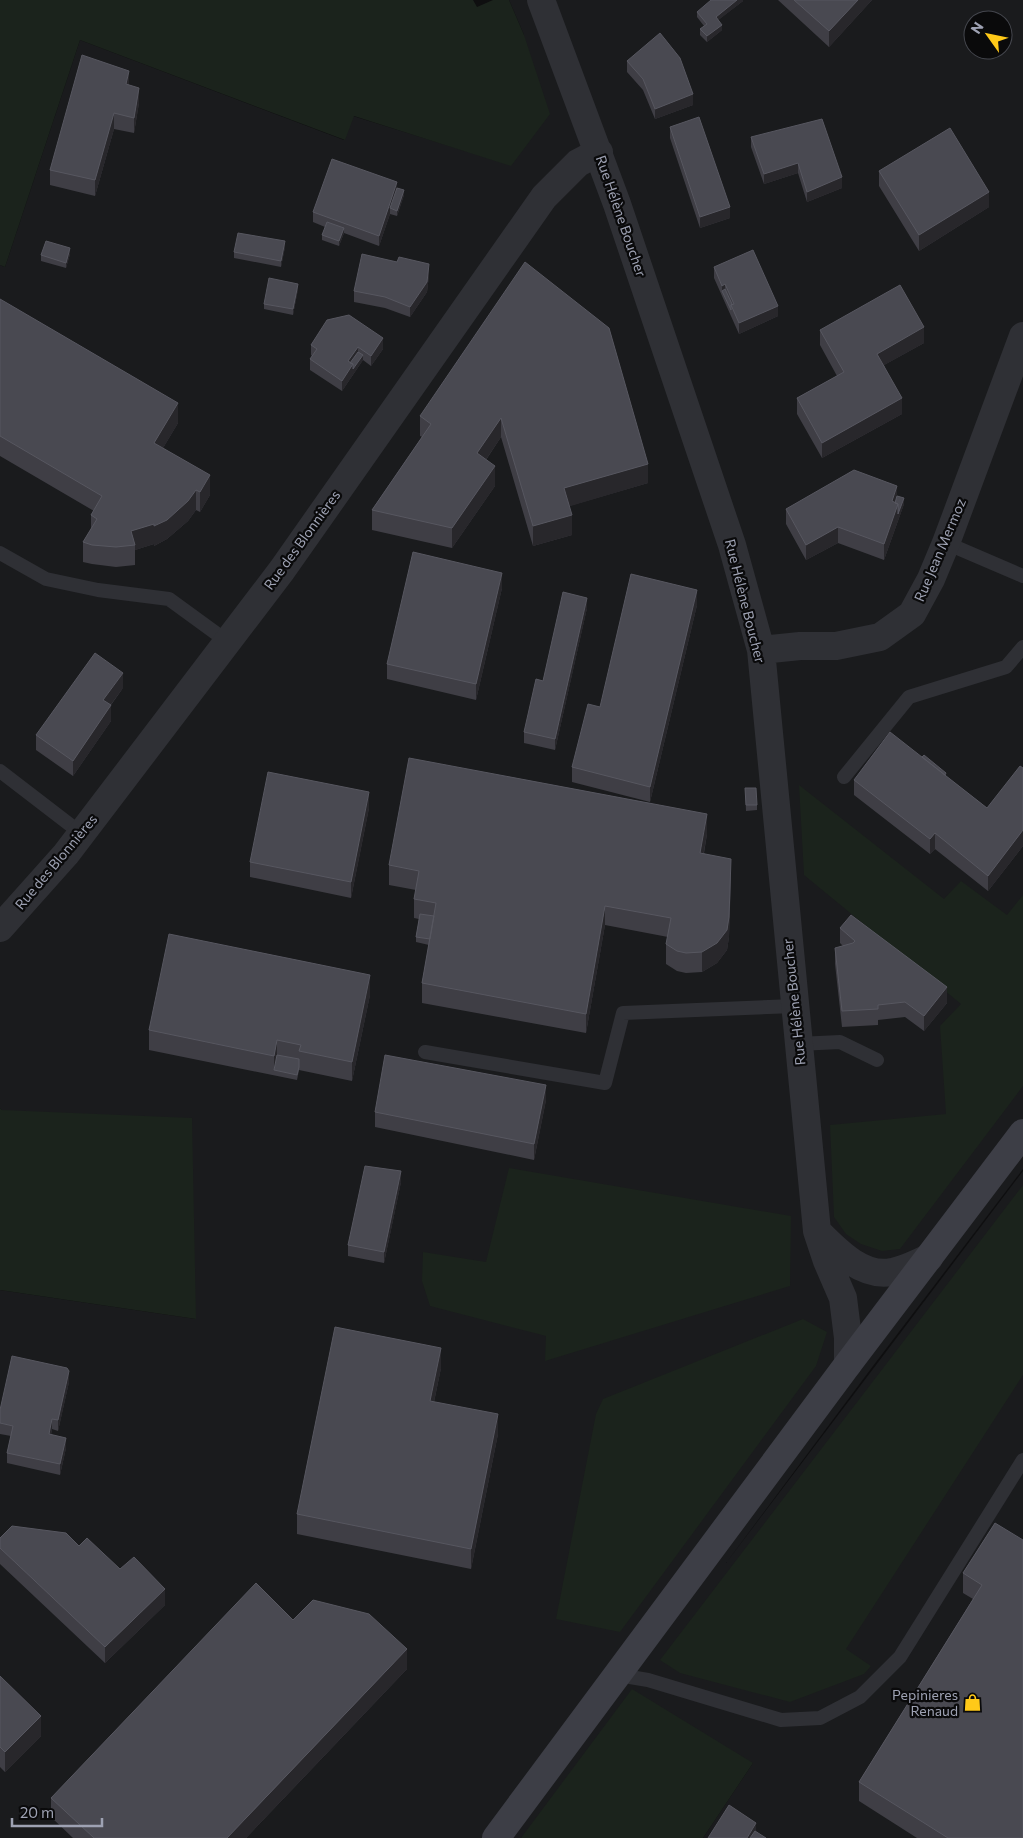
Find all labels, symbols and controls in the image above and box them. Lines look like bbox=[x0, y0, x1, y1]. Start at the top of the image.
north arrow bbox=[963, 10, 1013, 60]
text: N bbox=[967, 19, 987, 37]
street label: Rue Hélène Boucher bbox=[593, 153, 650, 279]
street label: Rue des Blonnières bbox=[260, 487, 343, 593]
street label: Rue Jean Mermoz bbox=[910, 496, 969, 604]
street label: Rue Hélène Boucher bbox=[722, 537, 769, 665]
street label: Rue des Blonnières bbox=[11, 811, 100, 913]
street label: Rue Hélène Boucher bbox=[778, 937, 809, 1066]
place label: Pepinieres Renaud bbox=[892, 1686, 958, 1719]
shop icon: Pepinieres Renaud bbox=[962, 1693, 982, 1713]
scale bar bbox=[12, 1796, 102, 1828]
text: 20 m bbox=[20, 1803, 54, 1821]

